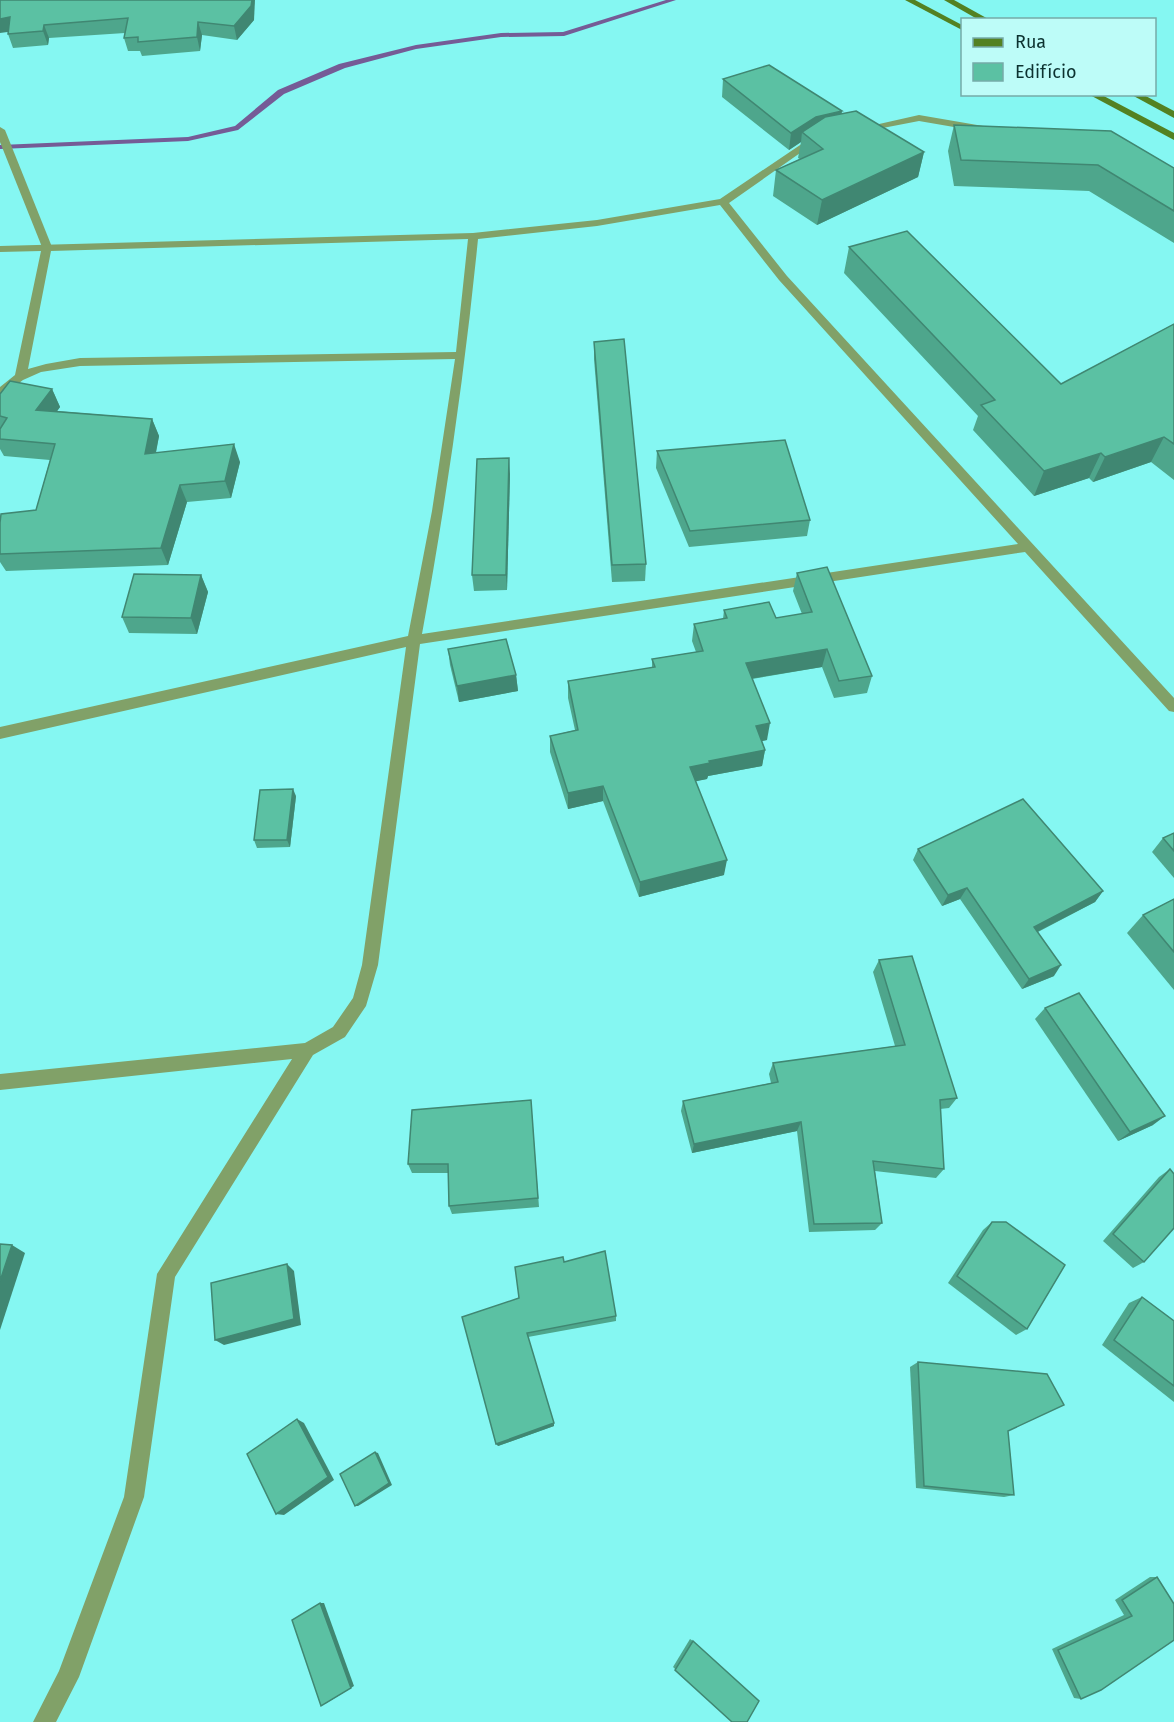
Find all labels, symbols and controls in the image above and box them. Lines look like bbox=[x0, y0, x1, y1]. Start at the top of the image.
legend bbox=[961, 18, 1156, 96]
text: Rua bbox=[1015, 31, 1046, 53]
text: Edifício bbox=[1015, 61, 1077, 83]

